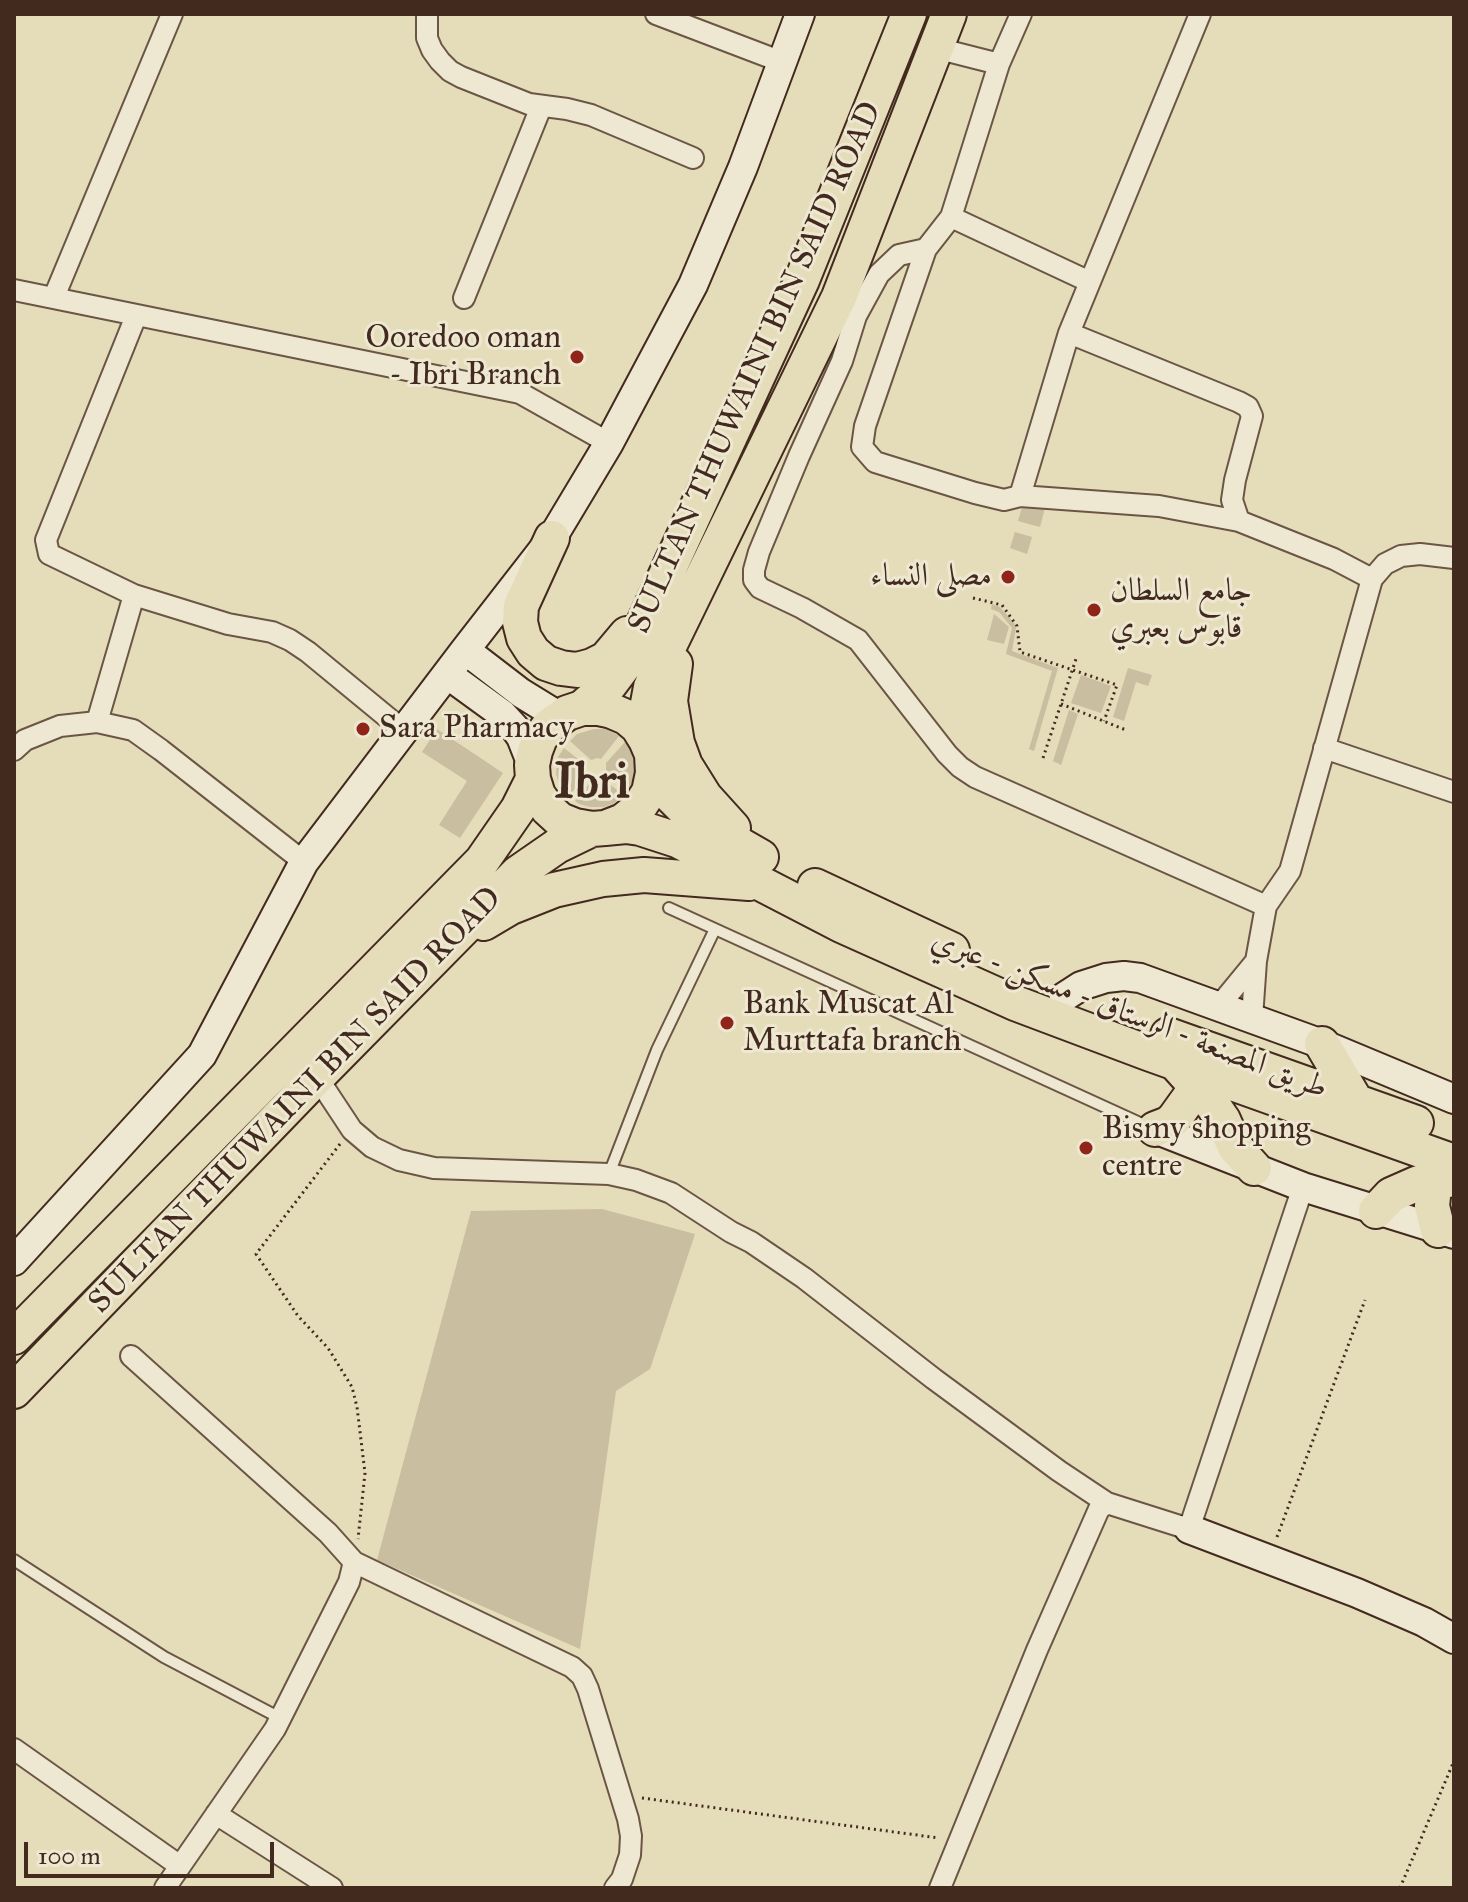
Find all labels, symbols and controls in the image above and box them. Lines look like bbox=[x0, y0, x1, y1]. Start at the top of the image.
street label: SULTAN THUWAINI BIN SAID ROAD bbox=[621, 96, 891, 640]
place label: Ooredoo oman - Ibri Branch bbox=[366, 320, 561, 395]
marker: Ooredoo oman - Ibri Branch bbox=[568, 348, 586, 366]
place label: مصلى النساء bbox=[870, 558, 992, 596]
marker: مصلى النساء bbox=[999, 568, 1017, 586]
place label: جامع السلطان قابوس بعبري bbox=[1110, 573, 1252, 648]
marker: جامع السلطان قابوس بعبري bbox=[1085, 601, 1103, 619]
place label: Sara Pharmacy bbox=[379, 710, 574, 748]
marker: Sara Pharmacy bbox=[354, 720, 372, 738]
district label: Ibri bbox=[555, 756, 629, 814]
street label: SULTAN THUWAINI BIN SAID ROAD bbox=[82, 880, 510, 1322]
street label: طريق المصنعة - الرستاق - مسكن - عبري bbox=[925, 922, 1333, 1108]
place label: Bank Muscat Al Murttafa branch bbox=[743, 986, 962, 1061]
marker: Bank Muscat Al Murttafa branch bbox=[718, 1014, 736, 1032]
place label: Bismy shopping centre bbox=[1102, 1111, 1310, 1186]
marker: Bismy shopping centre bbox=[1077, 1139, 1095, 1157]
scale bar bbox=[28, 1826, 278, 1876]
text: 100 m bbox=[38, 1841, 101, 1871]

